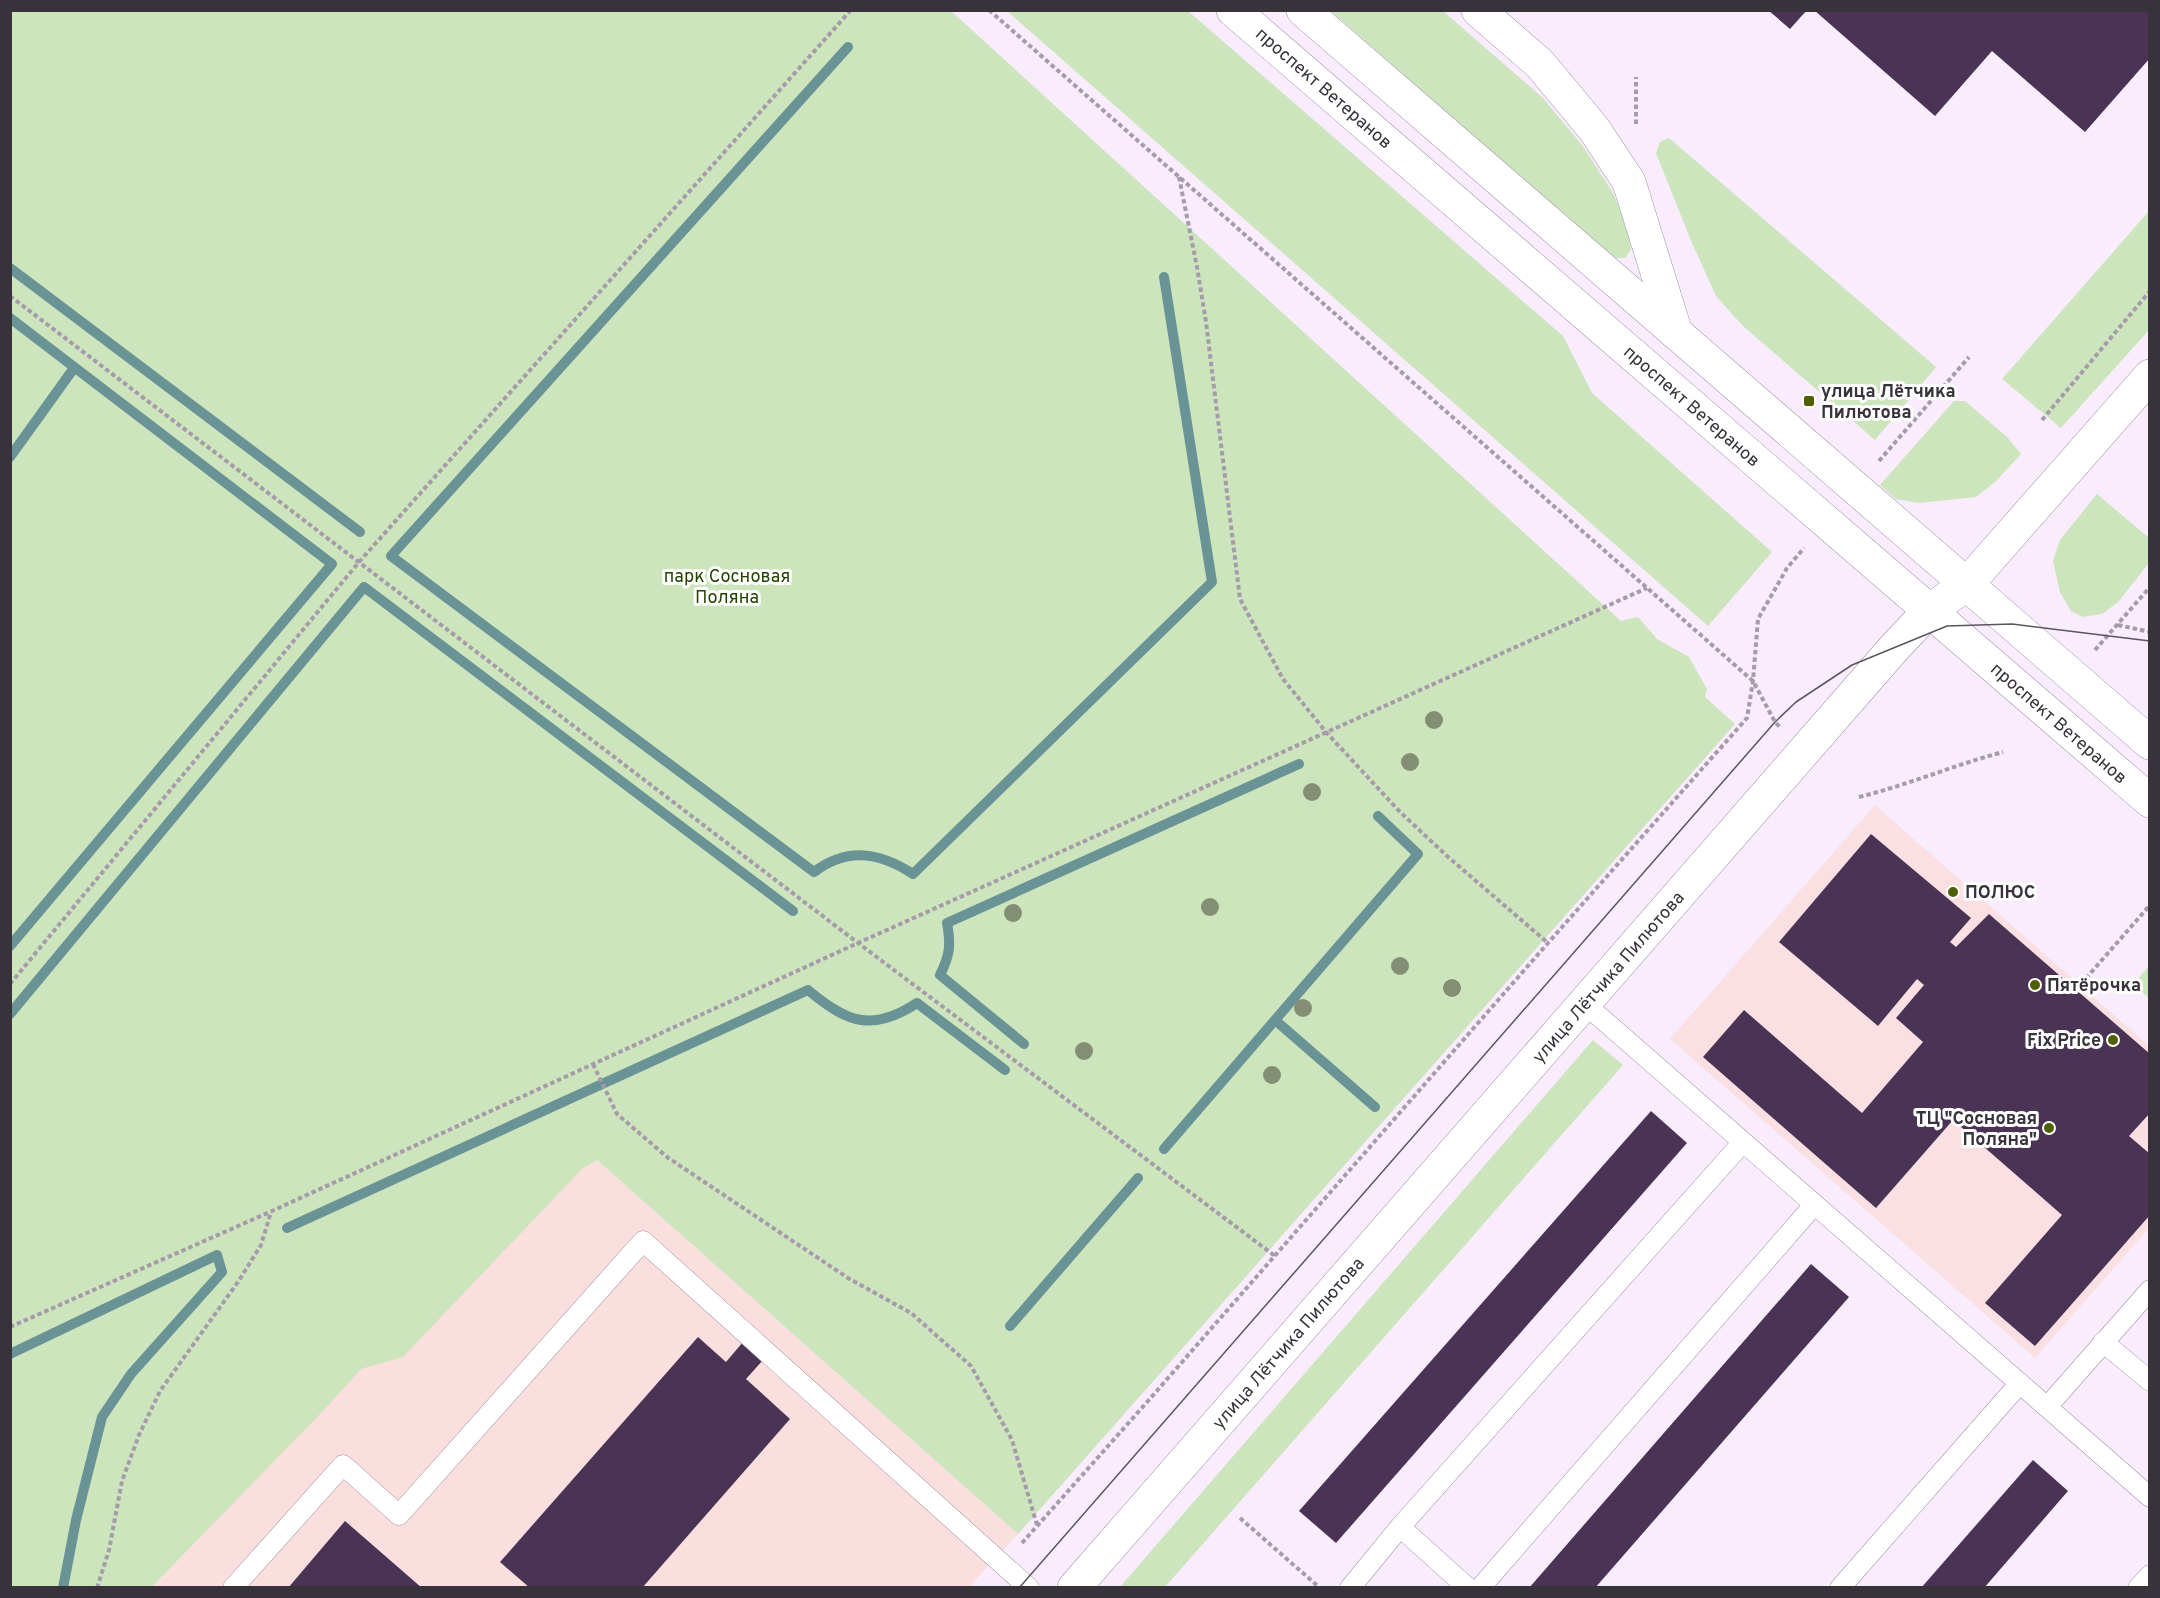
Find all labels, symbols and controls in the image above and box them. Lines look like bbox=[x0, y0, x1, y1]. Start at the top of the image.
street label: проспект Ветеранов bbox=[1250, 23, 1396, 155]
street label: проспект Ветеранов bbox=[1618, 341, 1764, 473]
place label: улица Лётчика Пилютова bbox=[1821, 381, 1956, 425]
marker: улица Лётчика Пилютова bbox=[1802, 394, 1816, 408]
park label: парк Сосновая Поляна bbox=[664, 566, 790, 610]
street label: проспект Ветеранов bbox=[1985, 658, 2131, 790]
place label: ПОЛЮС bbox=[1965, 882, 2035, 905]
marker: ПОЛЮС bbox=[1946, 885, 1960, 899]
street label: улица Лётчика Пилютова bbox=[1528, 887, 1690, 1069]
place label: Пятёрочка bbox=[2047, 975, 2141, 998]
marker: Пятёрочка bbox=[2028, 978, 2042, 992]
place label: Fix Price bbox=[2027, 1030, 2101, 1053]
marker: Fix Price bbox=[2106, 1033, 2120, 1047]
place label: ТЦ "Сосновая Поляна" bbox=[1916, 1108, 2037, 1152]
marker: ТЦ "Сосновая Поляна" bbox=[2042, 1121, 2056, 1135]
street label: улица Лётчика Пилютова bbox=[1208, 1253, 1370, 1435]

